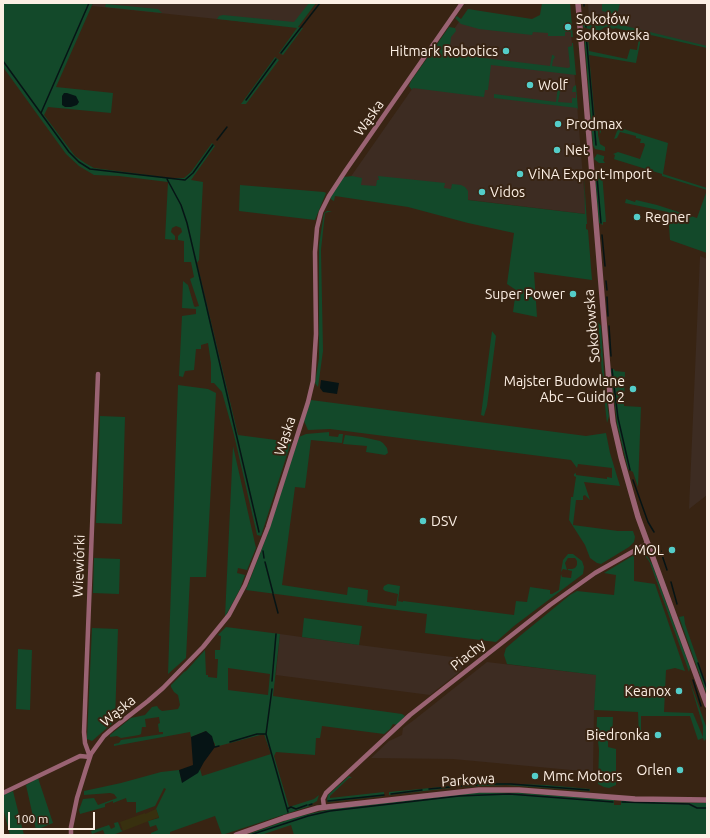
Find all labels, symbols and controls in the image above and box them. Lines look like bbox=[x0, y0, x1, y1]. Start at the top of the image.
place label: Sokołów Sokołowska bbox=[576, 11, 650, 44]
marker: Sokołów Sokołowska bbox=[563, 22, 573, 32]
place label: Hitmark Robotics bbox=[390, 43, 498, 59]
marker: Hitmark Robotics bbox=[501, 46, 511, 56]
place label: Wolf bbox=[538, 77, 568, 93]
marker: Wolf bbox=[525, 80, 535, 90]
street label: Wąska bbox=[351, 97, 387, 139]
place label: Prodmax bbox=[566, 116, 622, 132]
marker: Prodmax bbox=[553, 119, 563, 129]
place label: Net bbox=[565, 142, 588, 158]
marker: Net bbox=[552, 145, 562, 155]
place label: ViNA Export-Import bbox=[528, 166, 652, 182]
marker: ViNA Export-Import bbox=[515, 169, 525, 179]
place label: Vidos bbox=[490, 184, 525, 200]
marker: Vidos bbox=[477, 187, 487, 197]
place label: Regner bbox=[645, 209, 690, 225]
marker: Regner bbox=[632, 212, 642, 222]
place label: Super Power bbox=[485, 286, 565, 302]
marker: Super Power bbox=[568, 289, 578, 299]
street label: Sokołowska bbox=[580, 289, 604, 363]
place label: Majster Budowlane Abc – Guido 2 bbox=[504, 373, 625, 406]
marker: Majster Budowlane Abc – Guido 2 bbox=[628, 384, 638, 394]
street label: Wąska bbox=[271, 414, 299, 458]
place label: DSV bbox=[431, 513, 457, 529]
marker: DSV bbox=[418, 516, 428, 526]
street label: Wiewiórki bbox=[70, 534, 88, 598]
place label: MOL bbox=[634, 542, 664, 558]
marker: MOL bbox=[667, 545, 677, 555]
street label: Piachy bbox=[447, 636, 489, 674]
place label: Keanox bbox=[625, 683, 671, 699]
marker: Keanox bbox=[674, 686, 684, 696]
street label: Wąska bbox=[97, 692, 139, 730]
place label: Biedronka bbox=[586, 727, 650, 743]
marker: Biedronka bbox=[653, 730, 663, 740]
place label: Orlen bbox=[636, 762, 672, 778]
marker: Orlen bbox=[675, 765, 685, 775]
place label: Mmc Motors bbox=[543, 768, 622, 784]
street label: Parkowa bbox=[441, 770, 495, 790]
marker: Mmc Motors bbox=[530, 771, 540, 781]
scale bar bbox=[10, 804, 97, 830]
text: 100 m bbox=[15, 812, 48, 825]

